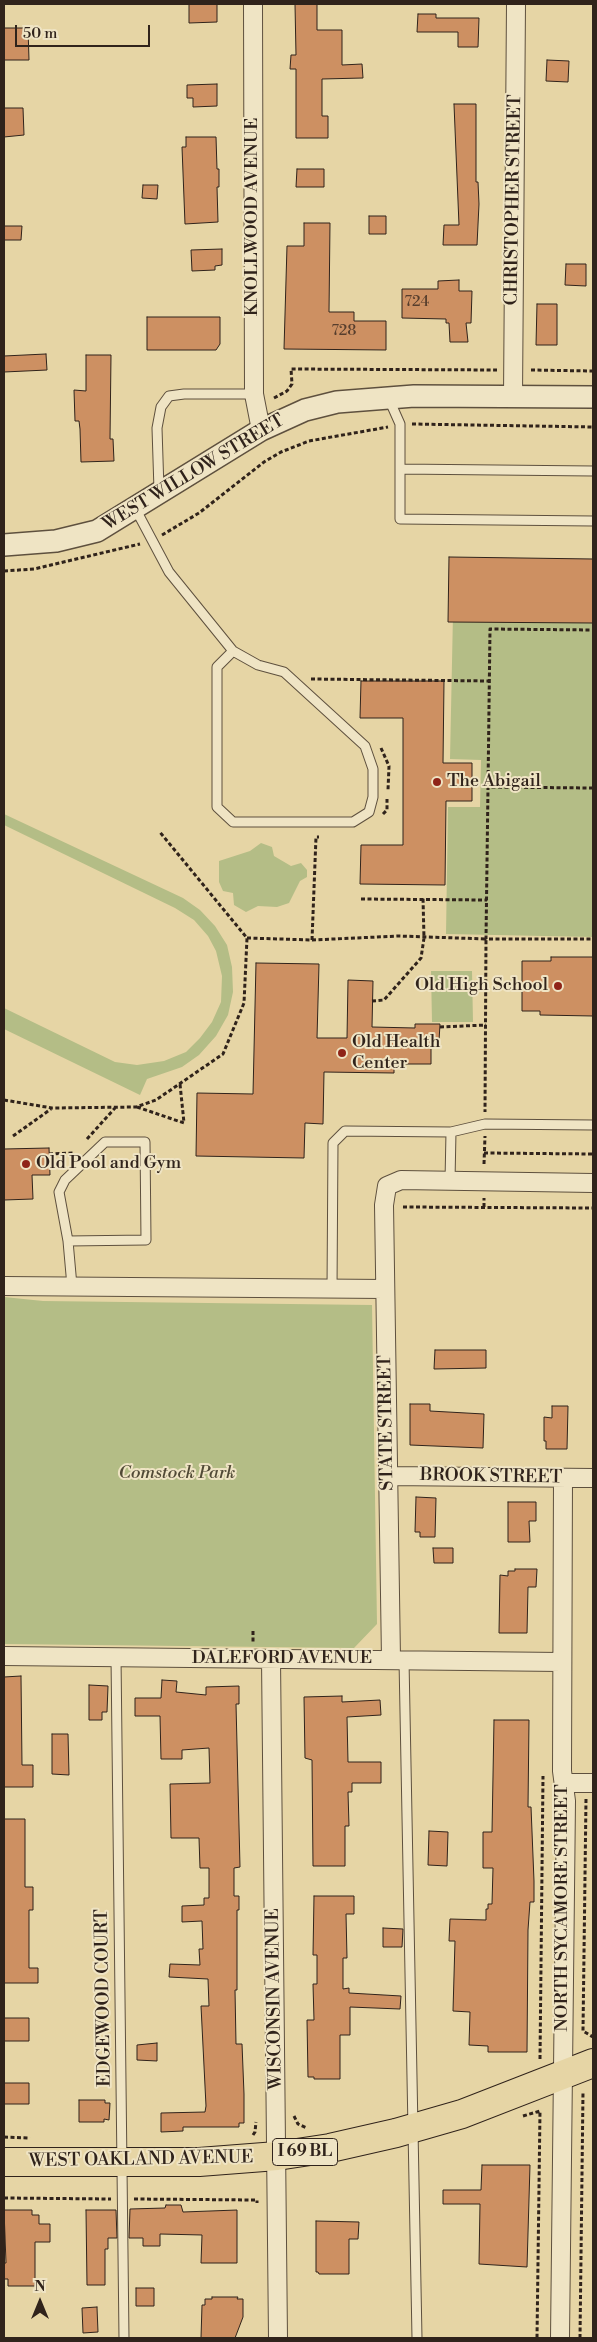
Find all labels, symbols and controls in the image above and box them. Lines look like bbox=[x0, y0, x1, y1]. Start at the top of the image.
scale bar bbox=[18, 15, 152, 47]
text: 50 m bbox=[23, 24, 57, 43]
street label: CHRISTOPHER STREET bbox=[501, 94, 527, 306]
street label: KNOLLWOOD AVENUE bbox=[242, 118, 264, 316]
house number: 724 bbox=[405, 293, 429, 311]
house number: 728 bbox=[331, 322, 357, 340]
street label: WEST WILLOW STREET bbox=[99, 410, 289, 536]
place label: The Abigail bbox=[447, 771, 541, 793]
marker: The Abigail bbox=[431, 776, 443, 788]
place label: Old High School bbox=[415, 975, 548, 997]
marker: Old High School bbox=[552, 980, 564, 992]
place label: Old Health Center bbox=[352, 1032, 441, 1074]
marker: Old Health Center bbox=[336, 1047, 348, 1059]
place label: Old Pool and Gym bbox=[36, 1153, 181, 1175]
marker: Old Pool and Gym bbox=[20, 1158, 32, 1170]
street label: STATE STREET bbox=[375, 1355, 399, 1491]
park label: Comstock Park bbox=[119, 1463, 235, 1485]
street label: BROOK STREET bbox=[420, 1465, 562, 1489]
street label: DALEFORD AVENUE bbox=[192, 1648, 372, 1670]
street label: NORTH SYCAMORE STREET bbox=[552, 1784, 574, 2032]
street label: WISCONSIN AVENUE bbox=[263, 1908, 287, 2090]
street label: EDGEWOOD COURT bbox=[92, 1909, 116, 2087]
road number: I 69 BL bbox=[272, 2138, 338, 2166]
street label: WEST OAKLAND AVENUE bbox=[28, 2147, 254, 2173]
north arrow bbox=[15, 2277, 65, 2327]
text: N bbox=[34, 2278, 46, 2296]

